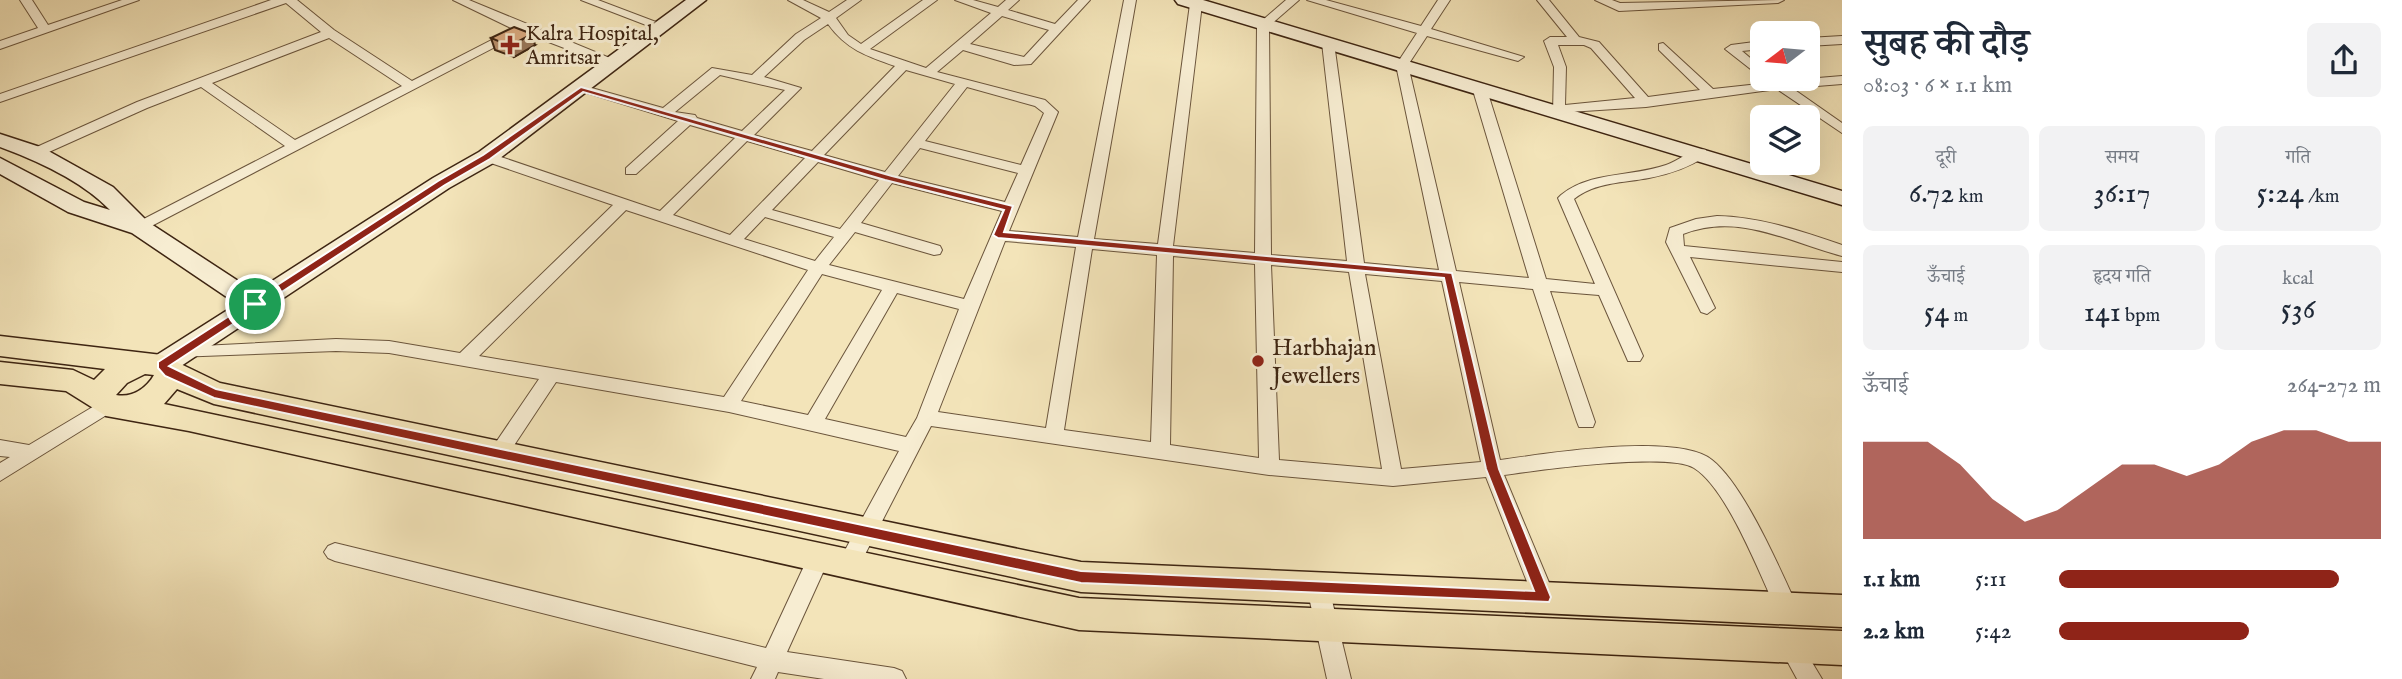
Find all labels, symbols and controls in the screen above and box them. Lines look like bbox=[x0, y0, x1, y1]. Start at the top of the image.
place label: Kalra Hospital, Amritsar bbox=[525, 21, 659, 72]
north arrow bbox=[1750, 21, 1820, 91]
map controls bbox=[1750, 21, 1820, 175]
text: सुबह की दौड़ bbox=[1863, 21, 2029, 69]
button: share bbox=[2307, 23, 2381, 97]
marker: Kalra Hospital, Amritsar bbox=[500, 35, 520, 55]
text: 08:03 · 6 × 1.1 km bbox=[1863, 71, 2012, 100]
button: layers bbox=[1750, 105, 1820, 175]
text: दूरी bbox=[1936, 146, 1956, 170]
text: समय bbox=[2105, 146, 2139, 170]
text: गति bbox=[2286, 146, 2310, 170]
text: 6.72 bbox=[1909, 175, 1954, 213]
text: 36:17 bbox=[2094, 175, 2150, 213]
text: 5:24 bbox=[2256, 175, 2304, 213]
text: km bbox=[1954, 185, 1983, 209]
text: /km bbox=[2304, 185, 2340, 209]
text: ऊँचाई bbox=[1927, 265, 1965, 289]
text: हृदय गति bbox=[2093, 265, 2151, 289]
text: kcal bbox=[2282, 267, 2314, 291]
pin bbox=[225, 274, 285, 334]
icon: arrive bbox=[236, 285, 274, 323]
text: 536 bbox=[2281, 291, 2315, 329]
text: 54 bbox=[1924, 294, 1949, 332]
text: 141 bbox=[2084, 294, 2121, 332]
text: m bbox=[1949, 304, 1968, 328]
text: bpm bbox=[2121, 304, 2160, 328]
place label: Harbhajan Jewellers bbox=[1269, 333, 1377, 392]
marker: Harbhajan Jewellers bbox=[1250, 353, 1266, 369]
text: ऊँचाई bbox=[1863, 371, 1908, 400]
text: 264–272 m bbox=[2287, 371, 2381, 400]
text: 1.1 km bbox=[1863, 565, 1920, 594]
text: 5:11 bbox=[1975, 565, 2007, 594]
text: 2.2 km bbox=[1863, 617, 1925, 646]
text: 5:42 bbox=[1975, 617, 2011, 646]

